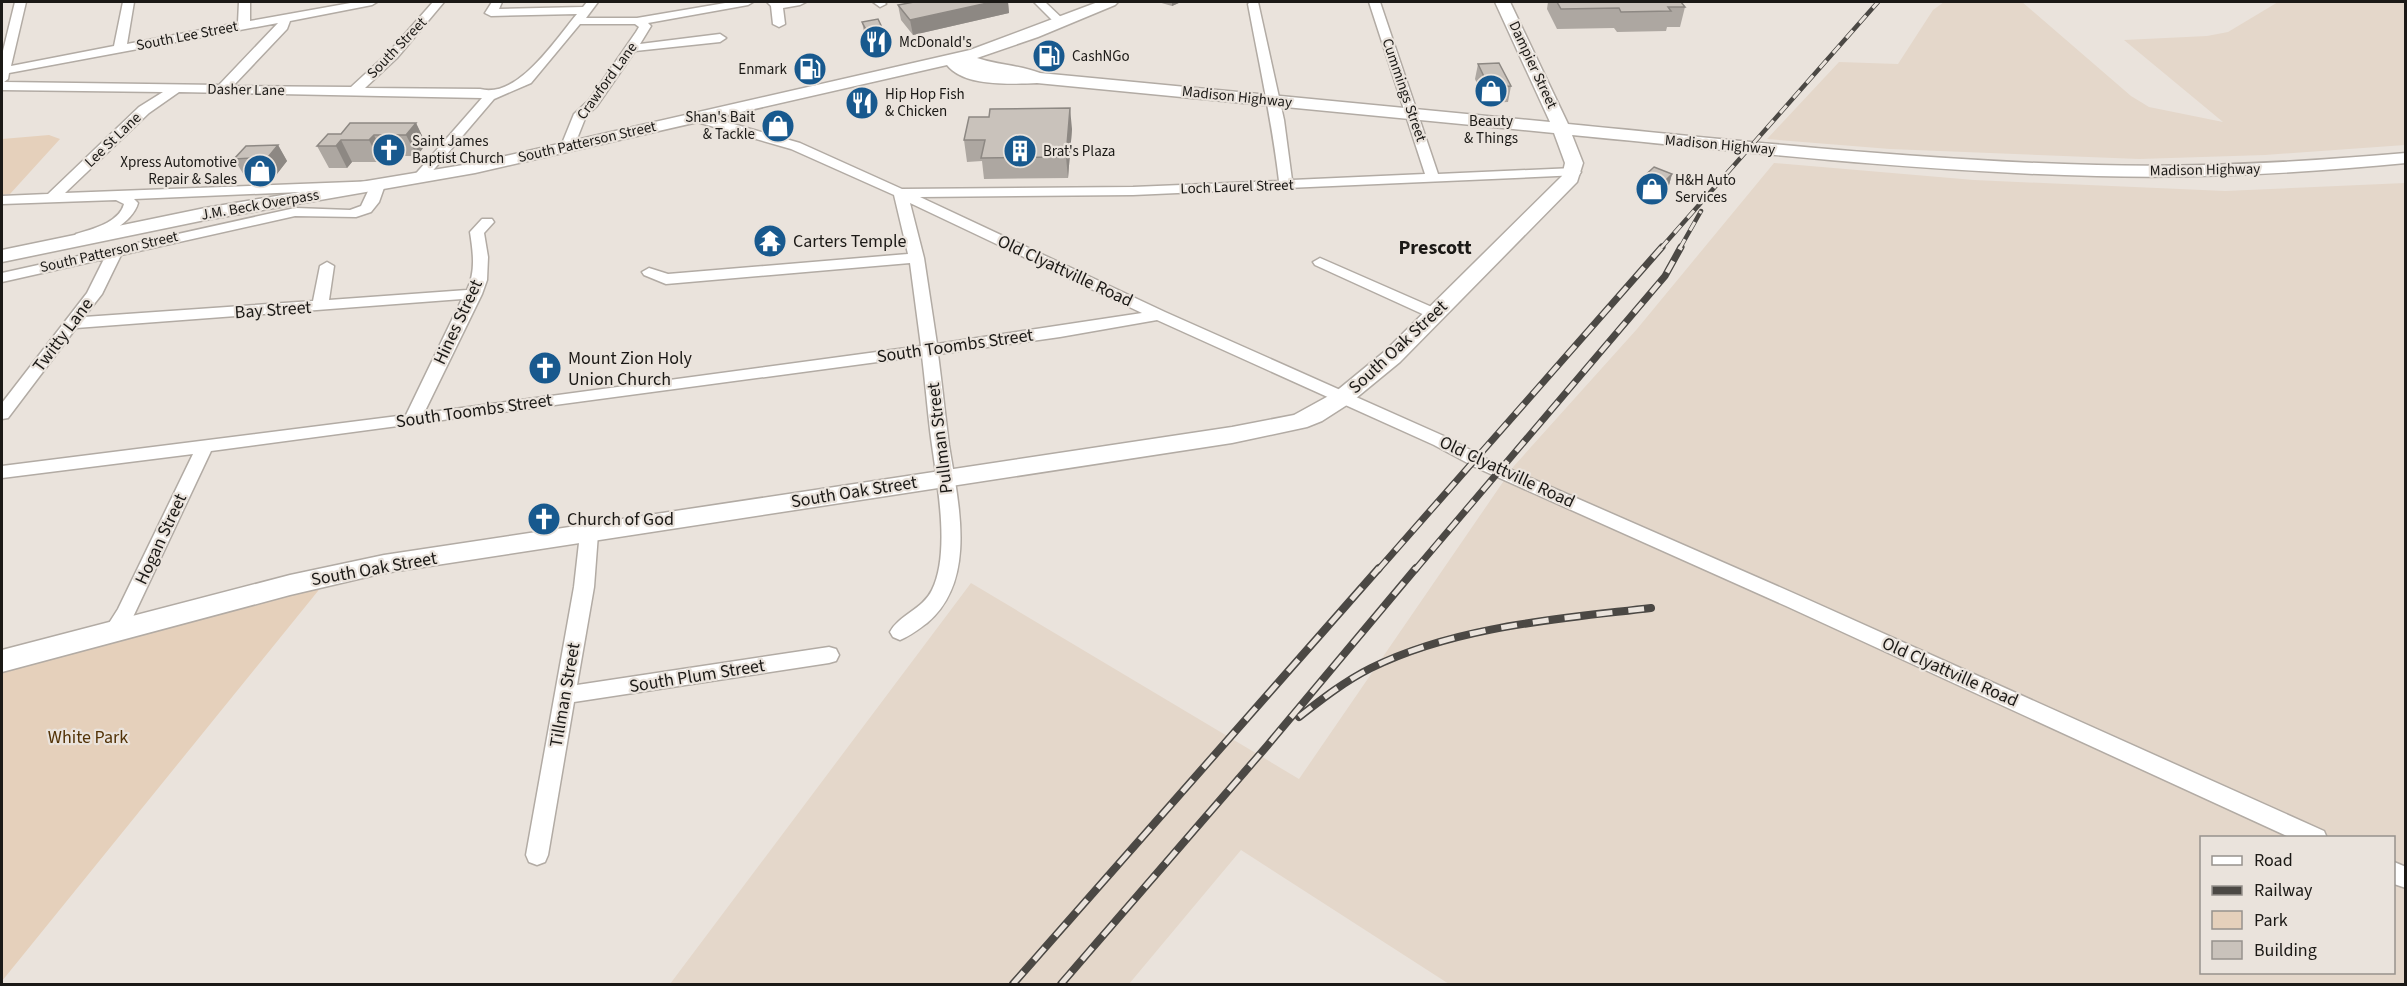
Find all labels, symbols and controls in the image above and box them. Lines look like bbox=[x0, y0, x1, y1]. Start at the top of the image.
street label: South Street bbox=[362, 13, 432, 83]
street label: South Lee Street bbox=[134, 16, 240, 56]
street label: Dampier Street bbox=[1504, 18, 1562, 112]
restaurant icon: McDonald's bbox=[858, 24, 894, 60]
place label: McDonald's bbox=[899, 32, 972, 53]
street label: Cummings Street bbox=[1377, 36, 1431, 144]
street label: Crawford Lane bbox=[572, 38, 642, 124]
fuel station icon: CashNGo bbox=[1031, 38, 1067, 74]
place label: CashNGo bbox=[1072, 46, 1130, 67]
fuel station icon: Enmark bbox=[792, 51, 828, 87]
place label: Enmark bbox=[738, 59, 788, 80]
shop icon: Beauty & Things bbox=[1473, 73, 1509, 109]
street label: Dasher Lane bbox=[207, 79, 285, 101]
street label: Madison Highway bbox=[1181, 81, 1293, 113]
place label: Hip Hop Fish & Chicken bbox=[885, 84, 965, 122]
restaurant icon: Hip Hop Fish & Chicken bbox=[844, 85, 880, 121]
place label: Shan's Bait & Tackle bbox=[685, 107, 755, 145]
street label: Lee St Lane bbox=[80, 108, 146, 172]
shop icon: Shan's Bait & Tackle bbox=[760, 108, 796, 144]
place label: Beauty & Things bbox=[1464, 111, 1518, 149]
street label: South Patterson Street bbox=[516, 116, 658, 168]
street label: Madison Highway bbox=[1664, 130, 1776, 160]
place label: Saint James Baptist Church bbox=[412, 131, 504, 169]
church icon: Saint James Baptist Church bbox=[371, 132, 407, 168]
building icon: Brat's Plaza bbox=[1002, 133, 1038, 169]
place label: Brat's Plaza bbox=[1043, 141, 1115, 162]
place label: Xpress Automotive Repair & Sales bbox=[120, 152, 237, 190]
shop icon: Xpress Automotive Repair & Sales bbox=[242, 153, 278, 189]
street label: Madison Highway bbox=[2150, 159, 2260, 181]
place label: H&H Auto Services bbox=[1675, 170, 1736, 208]
shop icon: H&H Auto Services bbox=[1634, 171, 1670, 207]
street label: Loch Laurel Street bbox=[1180, 175, 1294, 199]
street label: J.M. Beck Overpass bbox=[199, 184, 321, 226]
temple icon: Carters Temple bbox=[752, 223, 788, 259]
street label: South Patterson Street bbox=[38, 226, 180, 278]
place label: Carters Temple bbox=[793, 229, 907, 254]
street label: Old Clyattville Road bbox=[993, 229, 1137, 313]
district label: Prescott bbox=[1398, 234, 1472, 262]
street label: Hines Street bbox=[427, 275, 489, 369]
street label: Twitty Lane bbox=[27, 293, 99, 377]
street label: South Oak Street bbox=[1343, 294, 1453, 400]
street label: Bay Street bbox=[234, 295, 312, 325]
street label: South Toombs Street bbox=[875, 323, 1035, 369]
place label: Mount Zion Holy Union Church bbox=[568, 346, 693, 392]
church icon: Mount Zion Holy Union Church bbox=[527, 350, 563, 386]
street label: Pullman Street bbox=[921, 381, 959, 495]
street label: South Toombs Street bbox=[394, 388, 554, 434]
street label: Old Clyattville Road bbox=[1435, 430, 1579, 514]
street label: South Oak Street bbox=[789, 470, 919, 514]
street label: Hogan Street bbox=[129, 489, 193, 589]
church icon: Church of God bbox=[526, 501, 562, 537]
place label: Church of God bbox=[567, 507, 674, 532]
street label: South Oak Street bbox=[309, 546, 439, 592]
street label: Old Clyattville Road bbox=[1878, 631, 2022, 713]
street label: Tillman Street bbox=[544, 641, 586, 749]
street label: South Plum Street bbox=[627, 653, 767, 699]
park label: White Park bbox=[48, 725, 128, 750]
legend bbox=[2200, 836, 2395, 974]
text: Road bbox=[2254, 848, 2293, 873]
text: Railway bbox=[2254, 878, 2313, 903]
text: Park bbox=[2254, 908, 2288, 933]
text: Building bbox=[2254, 938, 2317, 963]

